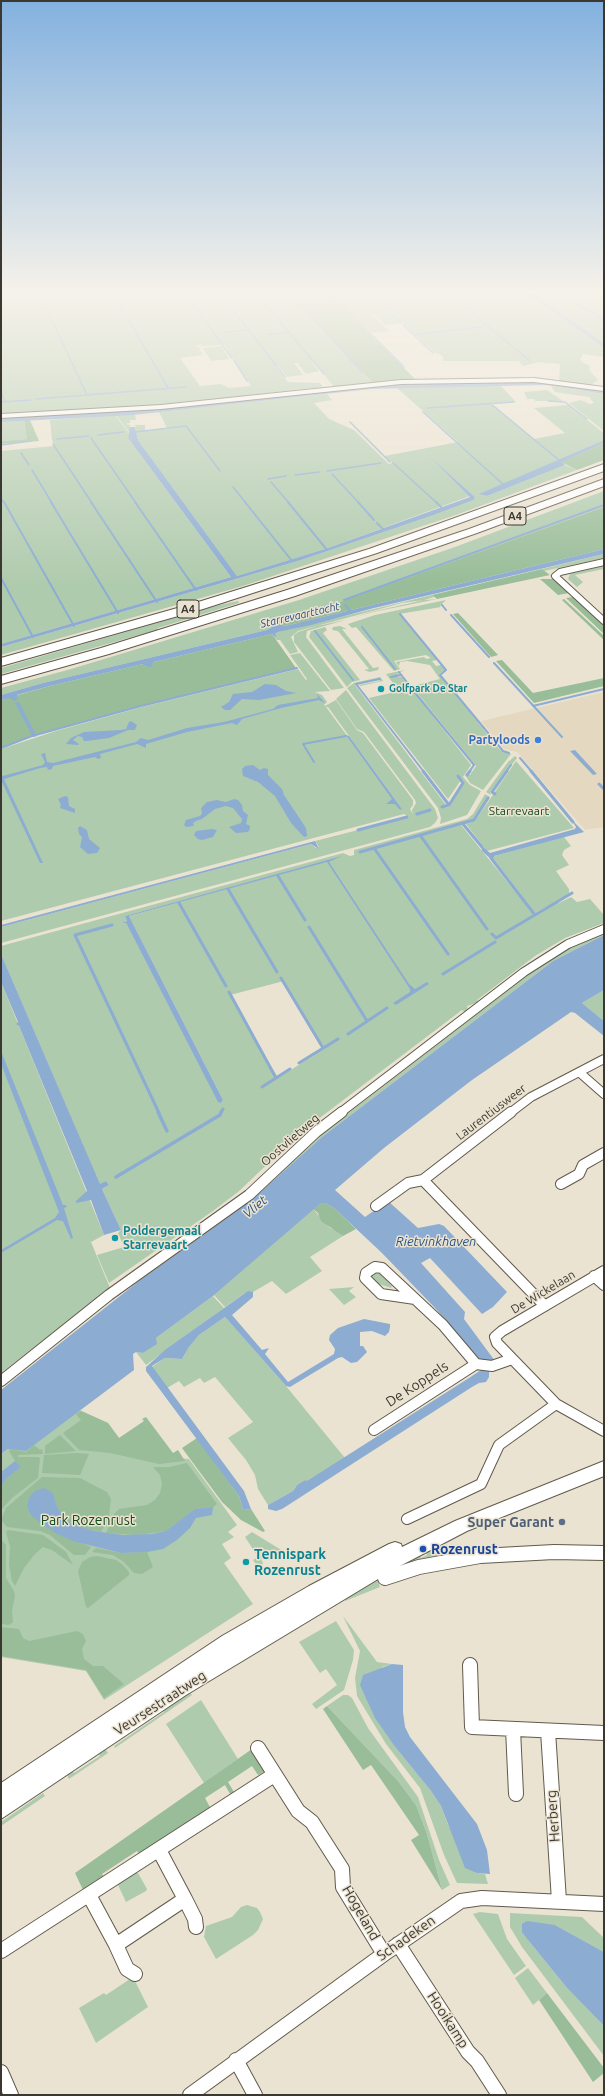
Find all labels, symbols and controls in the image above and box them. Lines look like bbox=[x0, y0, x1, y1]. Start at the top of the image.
road number: A4 bbox=[504, 507, 526, 525]
water label: Starrevaarttocht bbox=[259, 599, 341, 631]
road number: A4 bbox=[177, 600, 199, 618]
place label: Golfpark De Star bbox=[389, 683, 467, 695]
marker: Golfpark De Star bbox=[376, 684, 386, 694]
place label: Partyloods bbox=[469, 733, 530, 747]
marker: Partyloods bbox=[533, 735, 543, 745]
park label: Starrevaart bbox=[489, 804, 549, 818]
street label: Laurentiusweer bbox=[453, 1081, 529, 1143]
street label: Oostvlietweg bbox=[258, 1111, 322, 1169]
water label: Vliet bbox=[240, 1192, 270, 1222]
place label: Poldergemaal Starrevaart bbox=[123, 1224, 201, 1252]
marker: Poldergemaal Starrevaart bbox=[110, 1233, 120, 1243]
water label: Rietvinkhaven bbox=[396, 1234, 476, 1250]
street label: De Wickelaan bbox=[508, 1267, 578, 1317]
street label: De Koppels bbox=[383, 1358, 451, 1410]
park label: Park Rozenrust bbox=[41, 1512, 135, 1528]
place label: Super Garant bbox=[468, 1514, 554, 1530]
marker: Super Garant bbox=[557, 1517, 567, 1527]
place label: Rozenrust bbox=[431, 1541, 498, 1557]
marker: Rozenrust bbox=[418, 1544, 428, 1554]
place label: Tennispark Rozenrust bbox=[254, 1546, 326, 1578]
marker: Tennispark Rozenrust bbox=[241, 1557, 251, 1567]
street label: Veursestraatweg bbox=[111, 1667, 209, 1739]
street label: Herberg bbox=[543, 1789, 563, 1843]
street label: Hogeland bbox=[339, 1882, 383, 1944]
street label: Schadeken bbox=[374, 1912, 438, 1964]
street label: Hooikamp bbox=[424, 1989, 472, 2051]

